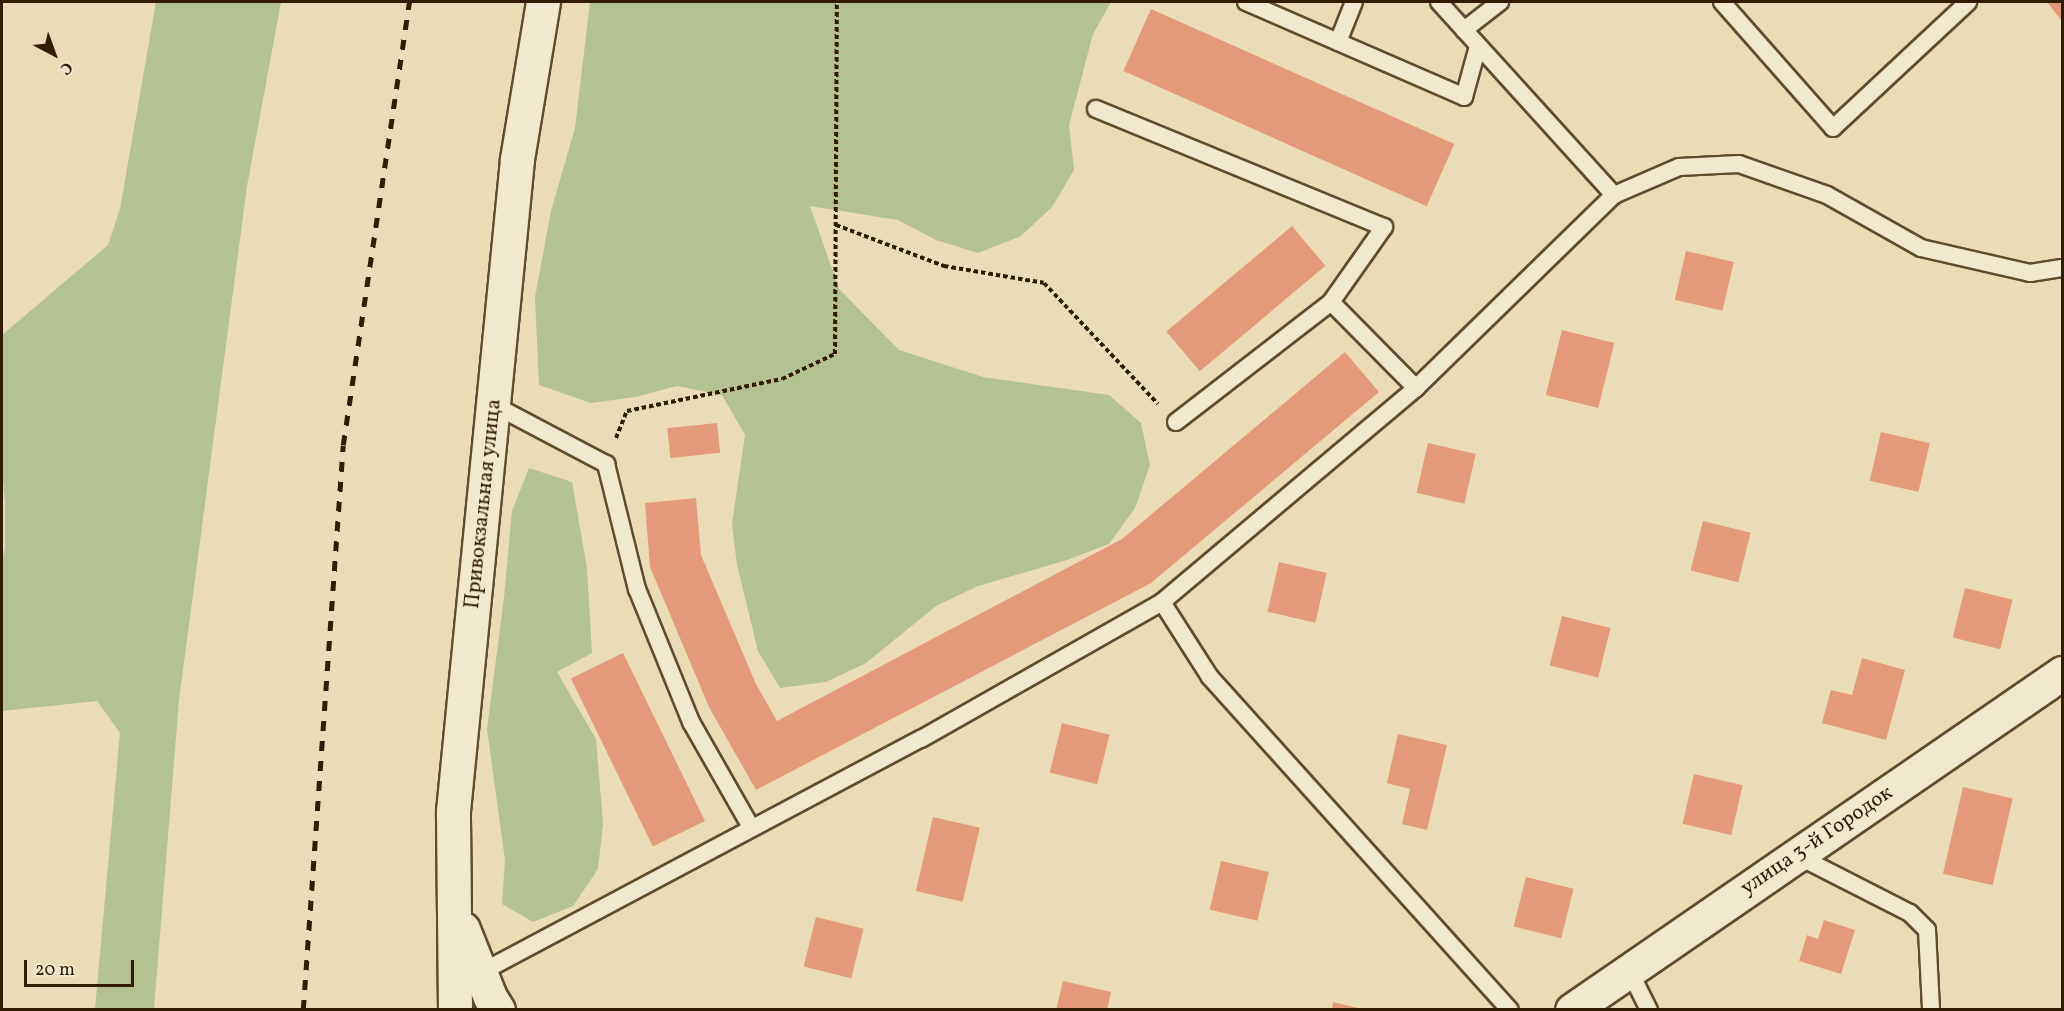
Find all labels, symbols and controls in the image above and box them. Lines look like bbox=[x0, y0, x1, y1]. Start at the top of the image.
north arrow bbox=[24, 24, 84, 84]
text: С bbox=[55, 56, 77, 79]
street label: Привокзальная улица bbox=[460, 398, 508, 610]
street label: улица 3-й Городок bbox=[1736, 781, 1898, 901]
scale bar bbox=[27, 948, 136, 986]
text: 20 m bbox=[35, 958, 75, 983]

